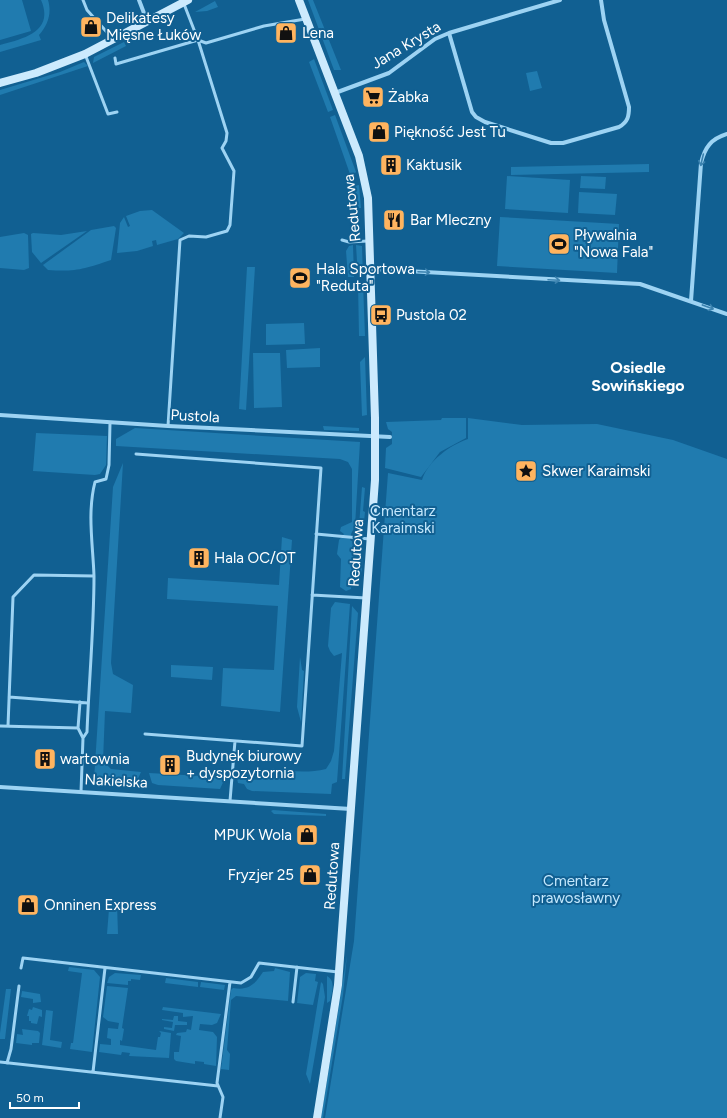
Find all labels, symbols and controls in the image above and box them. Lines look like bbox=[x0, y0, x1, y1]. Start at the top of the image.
place label: Delikatesy Mięsne Łuków bbox=[106, 9, 201, 44]
shop icon: Delikatesy Mięsne Łuków bbox=[78, 14, 104, 40]
street label: Jana Krysta bbox=[368, 17, 444, 73]
shop icon: Lena bbox=[273, 20, 299, 46]
place label: Lena bbox=[302, 24, 334, 42]
supermarket icon: Żabka bbox=[360, 84, 386, 110]
place label: Żabka bbox=[388, 88, 429, 106]
shop icon: Piękność Jest Tu bbox=[366, 119, 392, 145]
place label: Piękność Jest Tu bbox=[394, 123, 506, 141]
building icon: Kaktusik bbox=[378, 152, 404, 178]
one-way arrow bbox=[697, 153, 705, 166]
place label: Kaktusik bbox=[406, 156, 462, 174]
street label: Redutowa bbox=[339, 173, 365, 243]
restaurant icon: Bar Mleczny bbox=[381, 207, 407, 233]
place label: Bar Mleczny bbox=[410, 211, 492, 229]
place label: Pływalnia "Nowa Fala" bbox=[574, 226, 653, 261]
sports icon: Pływalnia "Nowa Fala" bbox=[546, 231, 572, 257]
place label: Hala Sportowa "Reduta" bbox=[316, 260, 415, 295]
sports icon: Hala Sportowa "Reduta" bbox=[287, 265, 313, 291]
one-way arrow bbox=[417, 269, 430, 276]
one-way arrow bbox=[547, 276, 560, 283]
bus stop icon: Pustola 02 bbox=[368, 302, 394, 328]
one-way arrow bbox=[701, 304, 713, 312]
place label: Pustola 02 bbox=[396, 306, 467, 324]
district label: Osiedle Sowińskiego bbox=[591, 358, 685, 395]
street label: Pustola bbox=[170, 406, 220, 426]
place icon: Skwer Karaimski bbox=[513, 458, 539, 484]
place label: Skwer Karaimski bbox=[542, 462, 650, 480]
park label: Cmentarz Karaimski bbox=[370, 502, 436, 537]
street label: Redutowa bbox=[345, 518, 367, 588]
building icon: Hala OC/OT bbox=[186, 545, 212, 571]
place label: Hala OC/OT bbox=[214, 549, 296, 567]
building icon: wartownia bbox=[32, 746, 58, 772]
place label: Budynek biurowy + dyspozytornia bbox=[186, 747, 302, 782]
place label: wartownia bbox=[60, 750, 130, 768]
building icon: Budynek biurowy + dyspozytornia bbox=[157, 752, 183, 778]
street label: Nakielska bbox=[84, 770, 148, 792]
shop icon: MPUK Wola bbox=[294, 822, 320, 848]
place label: MPUK Wola bbox=[214, 826, 292, 844]
street label: Redutowa bbox=[321, 841, 343, 911]
shop icon: Fryzjer 25 bbox=[297, 862, 323, 888]
place label: Fryzjer 25 bbox=[228, 866, 294, 884]
park label: Cmentarz prawosławny bbox=[532, 872, 620, 907]
shop icon: Onninen Express bbox=[15, 892, 41, 918]
place label: Onninen Express bbox=[44, 896, 157, 914]
scale bar bbox=[10, 1084, 79, 1110]
text: 50 m bbox=[16, 1091, 44, 1105]

